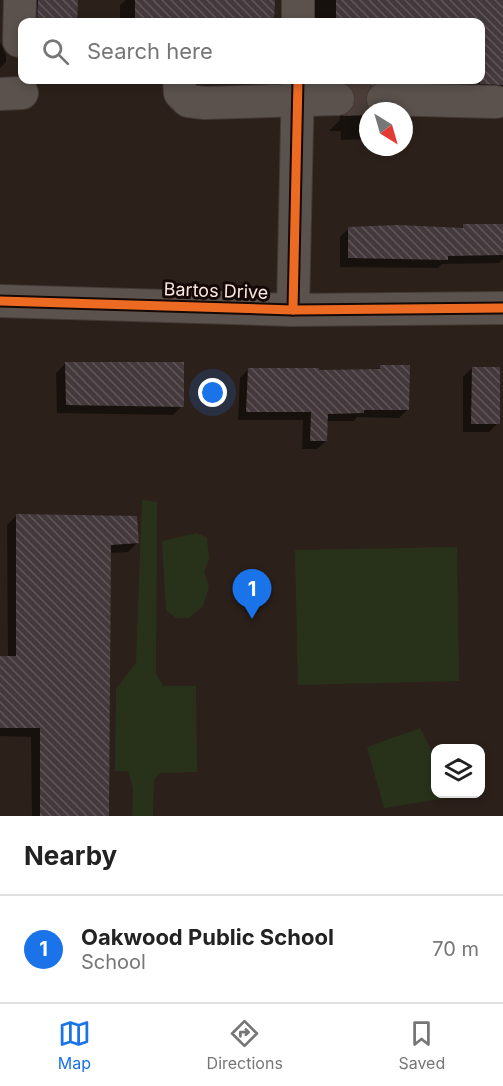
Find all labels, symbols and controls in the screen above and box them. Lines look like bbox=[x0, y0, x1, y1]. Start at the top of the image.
search box bbox=[18, 18, 485, 84]
icon: search bbox=[39, 35, 72, 68]
text: Search here bbox=[87, 38, 213, 64]
north arrow bbox=[359, 102, 413, 156]
street label: Bartos Drive bbox=[163, 278, 269, 303]
your location bbox=[198, 378, 227, 407]
pin: 1 bbox=[232, 570, 272, 619]
map controls bbox=[431, 744, 485, 798]
button: layers bbox=[431, 744, 485, 798]
text: Nearby bbox=[24, 840, 117, 871]
text: Oakwood Public School bbox=[81, 924, 334, 950]
text: 1 bbox=[39, 937, 48, 961]
text: 70 m bbox=[432, 937, 479, 961]
text: School bbox=[81, 950, 146, 974]
tab: Map bbox=[58, 1017, 91, 1073]
tab: Directions bbox=[207, 1017, 283, 1073]
tab: Saved bbox=[398, 1017, 445, 1073]

